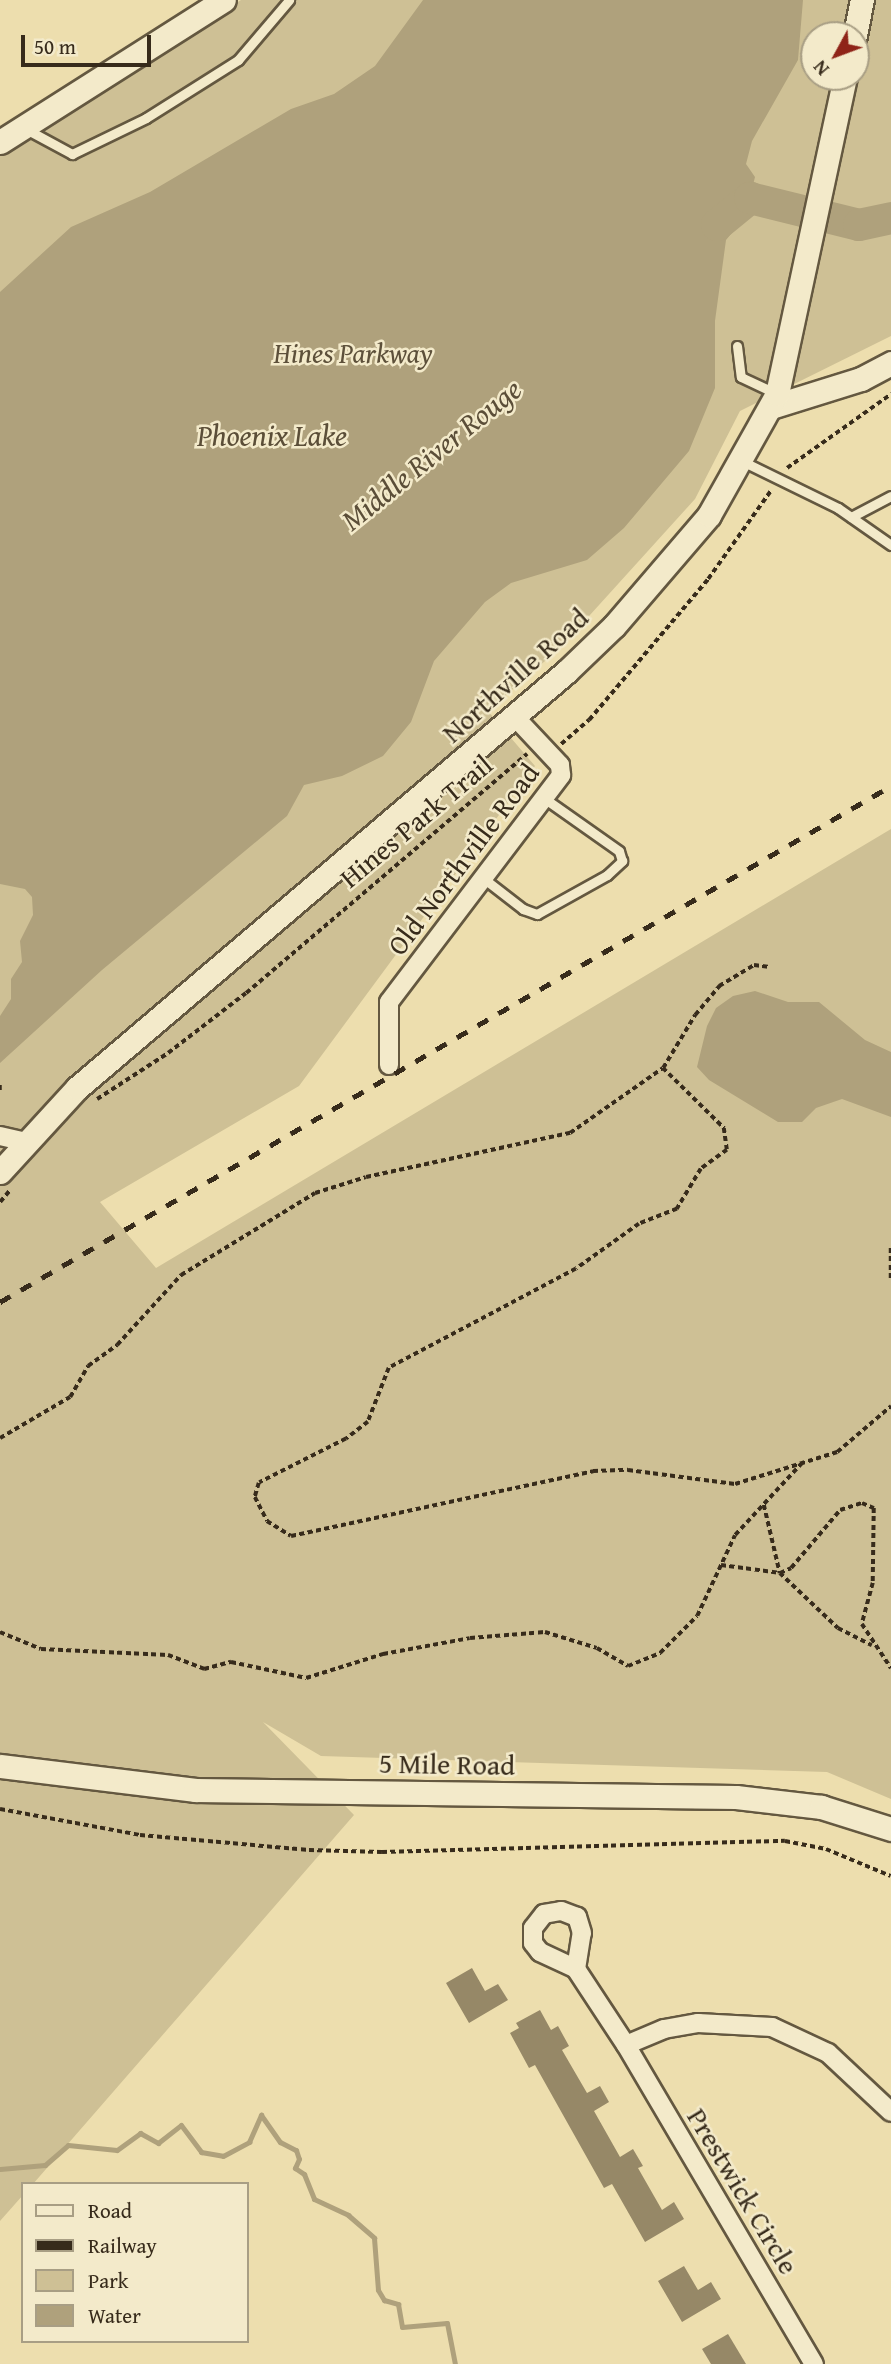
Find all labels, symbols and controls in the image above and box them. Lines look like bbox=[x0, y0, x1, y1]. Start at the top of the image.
scale bar bbox=[24, 21, 154, 65]
north arrow bbox=[800, 21, 870, 91]
text: 50 m bbox=[34, 31, 76, 62]
text: N bbox=[806, 54, 835, 82]
park label: Hines Parkway bbox=[273, 336, 433, 370]
water label: Middle River Rouge bbox=[334, 370, 528, 538]
water label: Phoenix Lake bbox=[197, 417, 347, 453]
street label: Northville Road bbox=[435, 601, 595, 749]
street label: Hines Park Trail bbox=[333, 747, 499, 895]
street label: Old Northville Road bbox=[380, 757, 546, 961]
street label: 5 Mile Road bbox=[379, 1746, 515, 1782]
street label: Prestwick Circle bbox=[680, 2102, 806, 2280]
legend bbox=[21, 2182, 248, 2343]
text: Road bbox=[88, 2195, 132, 2226]
text: Railway bbox=[88, 2230, 157, 2261]
text: Park bbox=[88, 2265, 129, 2296]
text: Water bbox=[88, 2300, 141, 2331]

